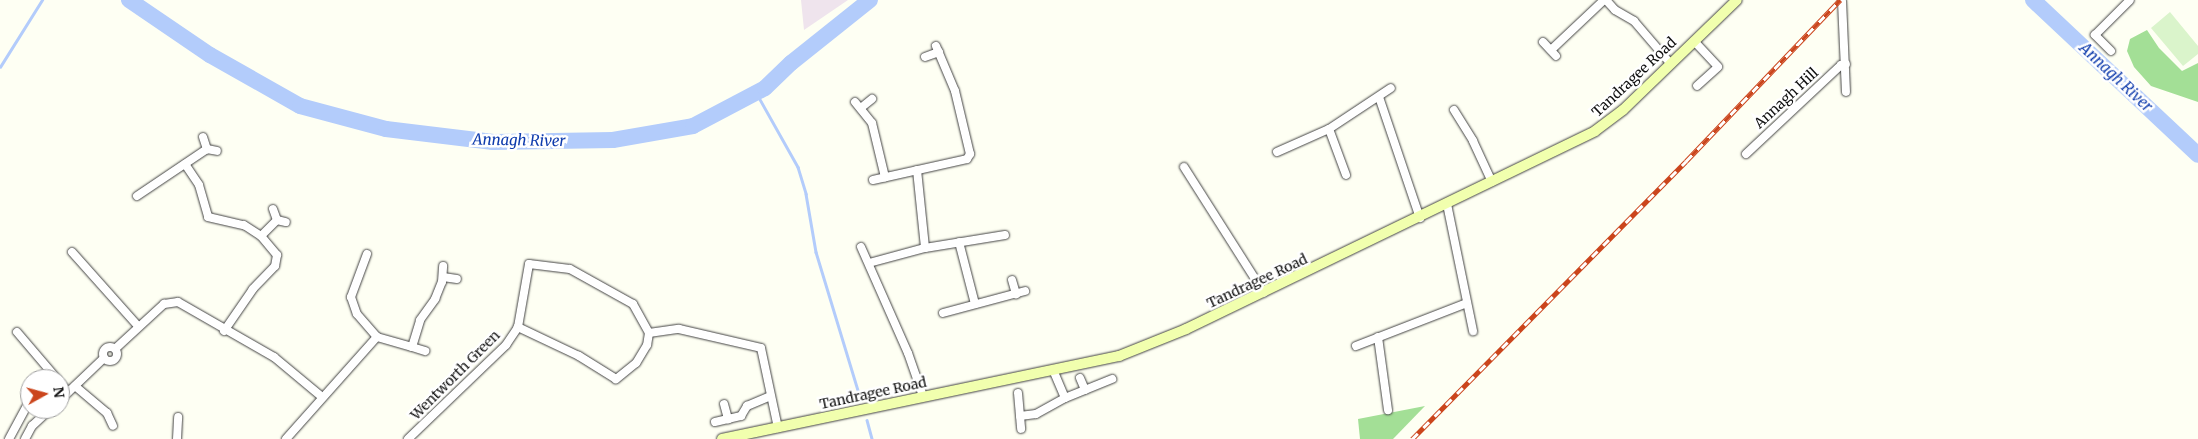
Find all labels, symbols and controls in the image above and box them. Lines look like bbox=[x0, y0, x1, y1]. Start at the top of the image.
street label: Tandragee Road bbox=[1588, 34, 1680, 120]
water label: Annagh River bbox=[2076, 39, 2156, 115]
street label: Annagh Hill bbox=[1751, 64, 1821, 132]
water label: Annagh River bbox=[472, 130, 566, 150]
street label: Tandragee Road bbox=[1204, 250, 1310, 312]
street label: Wentworth Green bbox=[407, 327, 503, 423]
north arrow bbox=[20, 369, 70, 419]
street label: Tandragee Road bbox=[818, 373, 928, 413]
text: N bbox=[49, 386, 69, 399]

